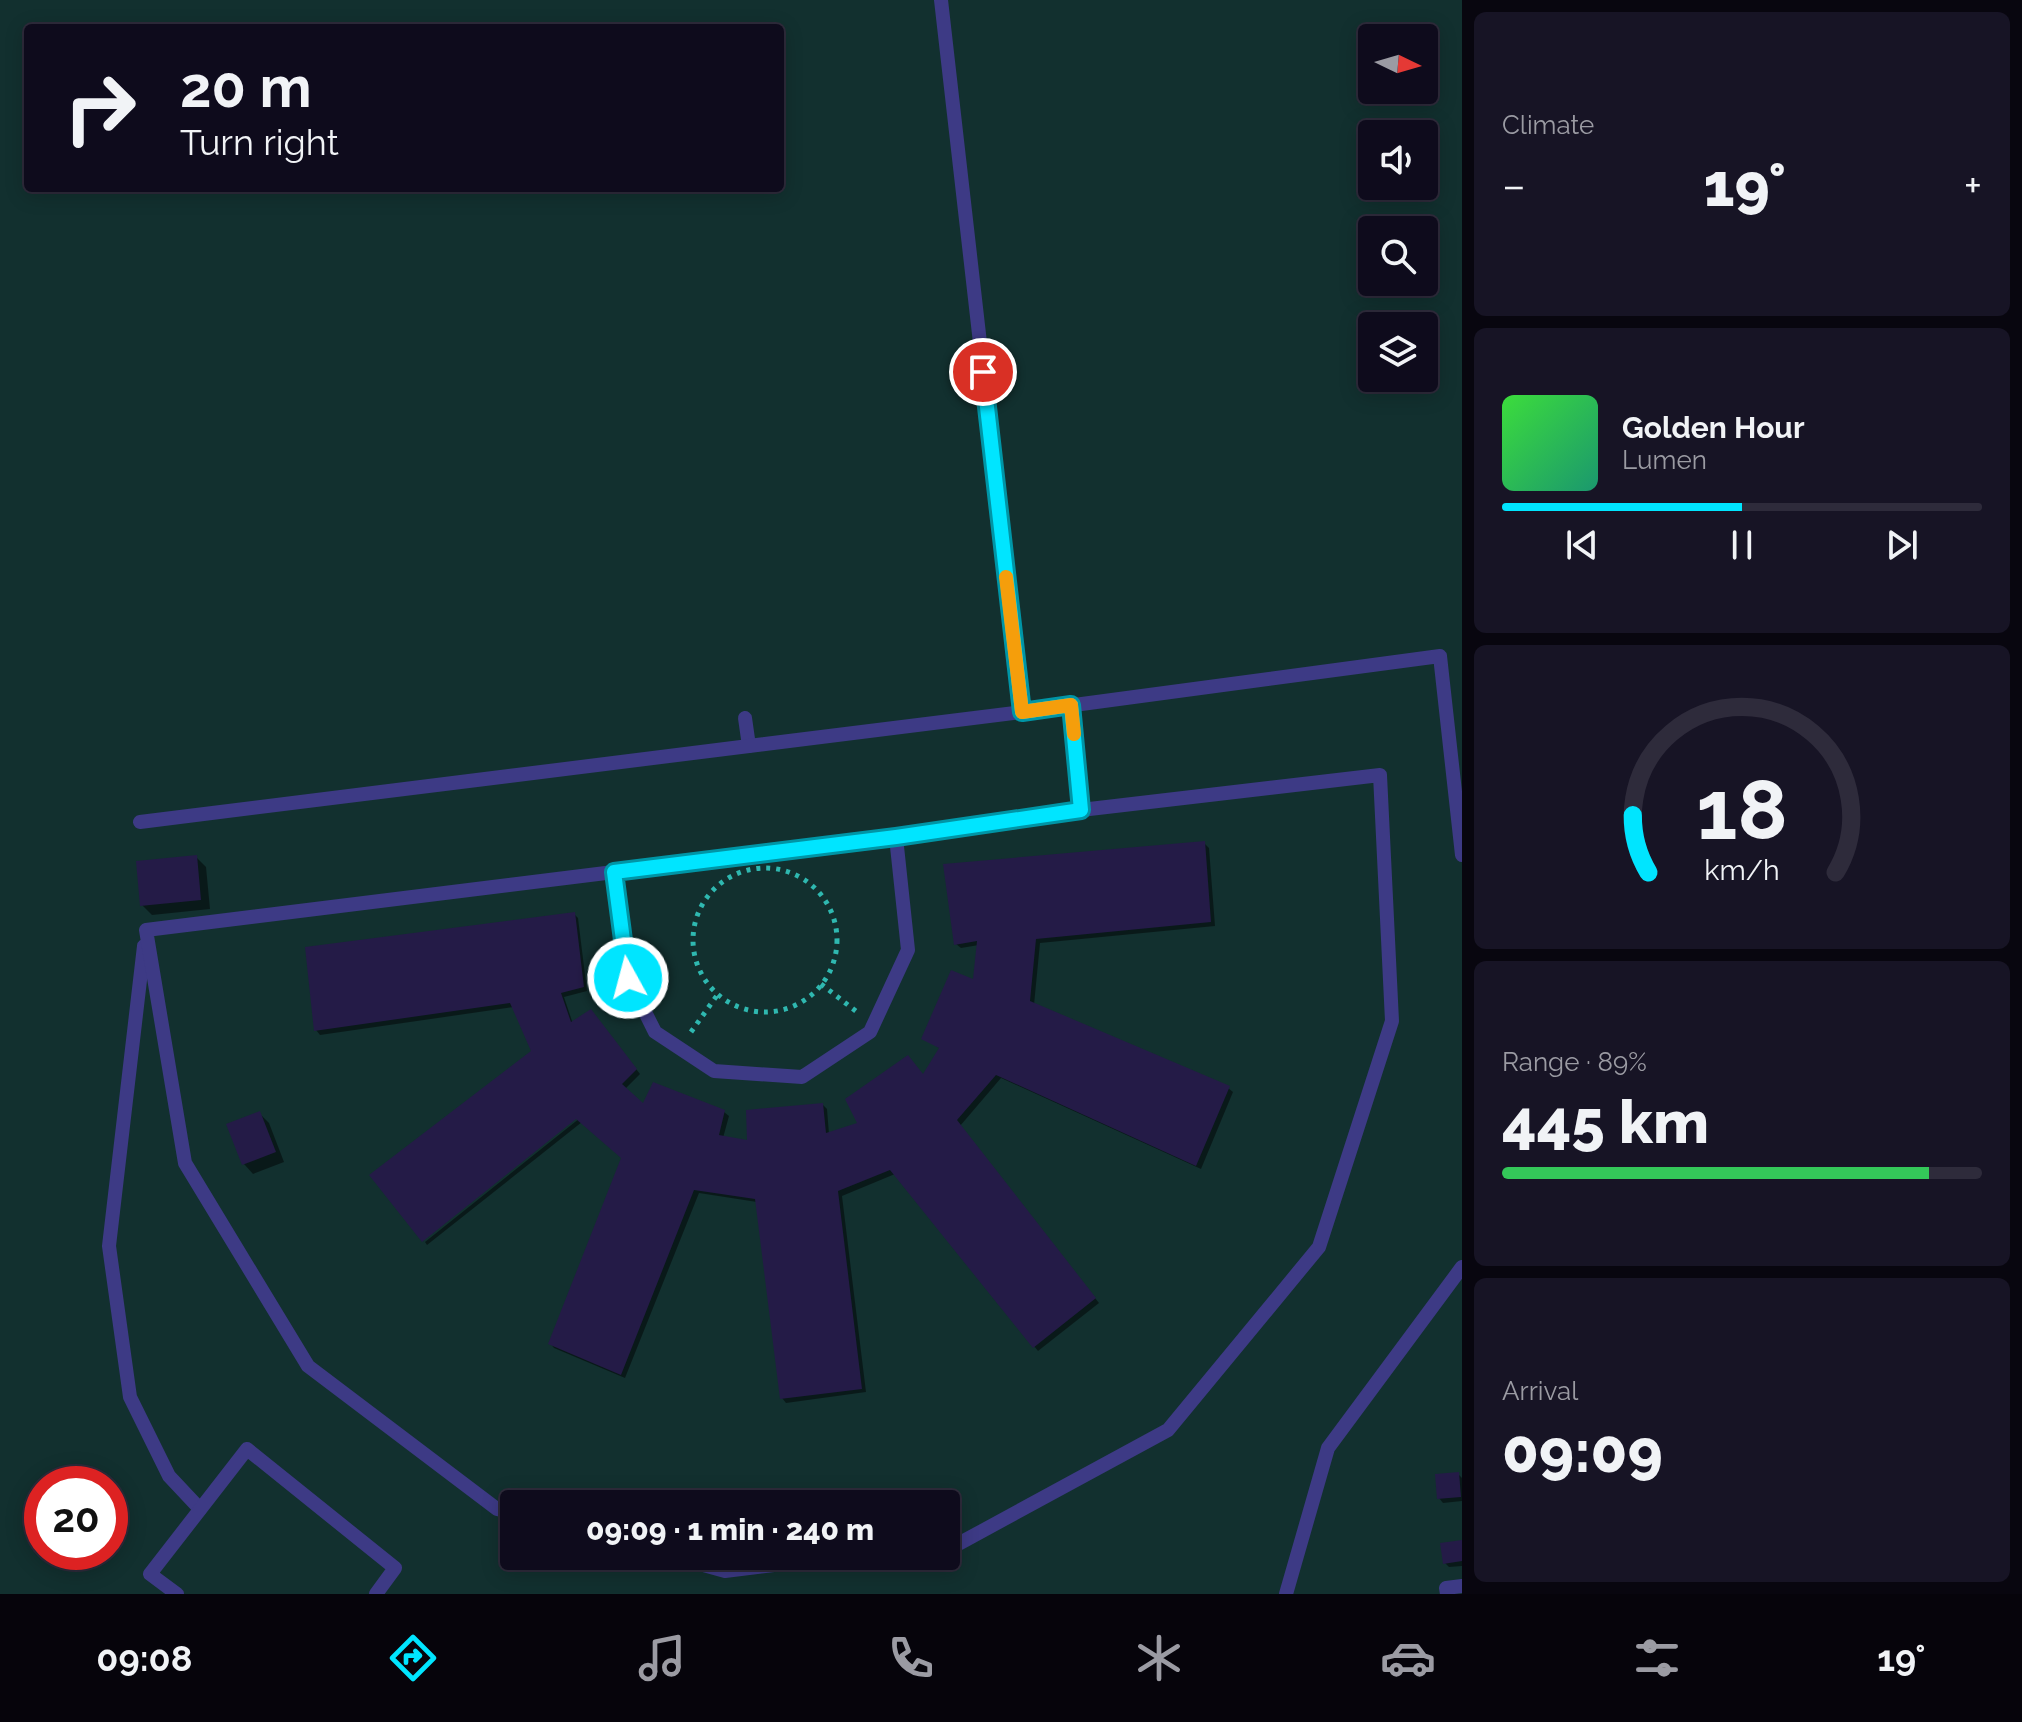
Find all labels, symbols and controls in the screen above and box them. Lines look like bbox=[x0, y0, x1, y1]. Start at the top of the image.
north arrow bbox=[1358, 24, 1438, 104]
map controls bbox=[1358, 24, 1438, 392]
text: 20 m bbox=[180, 54, 312, 120]
icon: right bbox=[48, 56, 152, 160]
text: Climate bbox=[1502, 110, 1594, 140]
button: sound bbox=[1358, 120, 1438, 200]
text: Turn right bbox=[180, 121, 339, 163]
text: 19° bbox=[1704, 150, 1786, 220]
text: − bbox=[1502, 160, 1526, 211]
text: + bbox=[1964, 160, 1982, 211]
button: search bbox=[1358, 216, 1438, 296]
button: layers bbox=[1358, 312, 1438, 392]
pin bbox=[949, 338, 1017, 406]
icon: arrive bbox=[961, 350, 1005, 394]
text: Golden Hour bbox=[1622, 410, 1805, 445]
text: Lumen bbox=[1622, 445, 1707, 475]
icon: previous bbox=[1560, 523, 1604, 567]
icon: pause bbox=[1720, 523, 1764, 567]
icon: next bbox=[1880, 523, 1924, 567]
text: 18 bbox=[1696, 761, 1788, 858]
text: km/h bbox=[1704, 853, 1780, 887]
position arrow bbox=[586, 936, 670, 1020]
text: Range · 89% bbox=[1502, 1047, 1647, 1077]
text: 445 km bbox=[1502, 1087, 1709, 1157]
text: Arrival bbox=[1502, 1376, 1578, 1406]
text: 09:09 bbox=[1502, 1416, 1663, 1486]
speed limit sign: 20 bbox=[24, 1466, 128, 1570]
text: 09:09 · 1 min · 240 m bbox=[586, 1512, 874, 1547]
icon: directions bbox=[385, 1630, 441, 1686]
icon: music bbox=[634, 1630, 690, 1686]
icon: phone bbox=[883, 1630, 939, 1686]
icon: climate bbox=[1131, 1630, 1187, 1686]
icon: car bbox=[1380, 1630, 1436, 1686]
icon: filters bbox=[1629, 1630, 1685, 1686]
text: 09:08 bbox=[96, 1637, 192, 1679]
text: 19° bbox=[1877, 1637, 1926, 1679]

